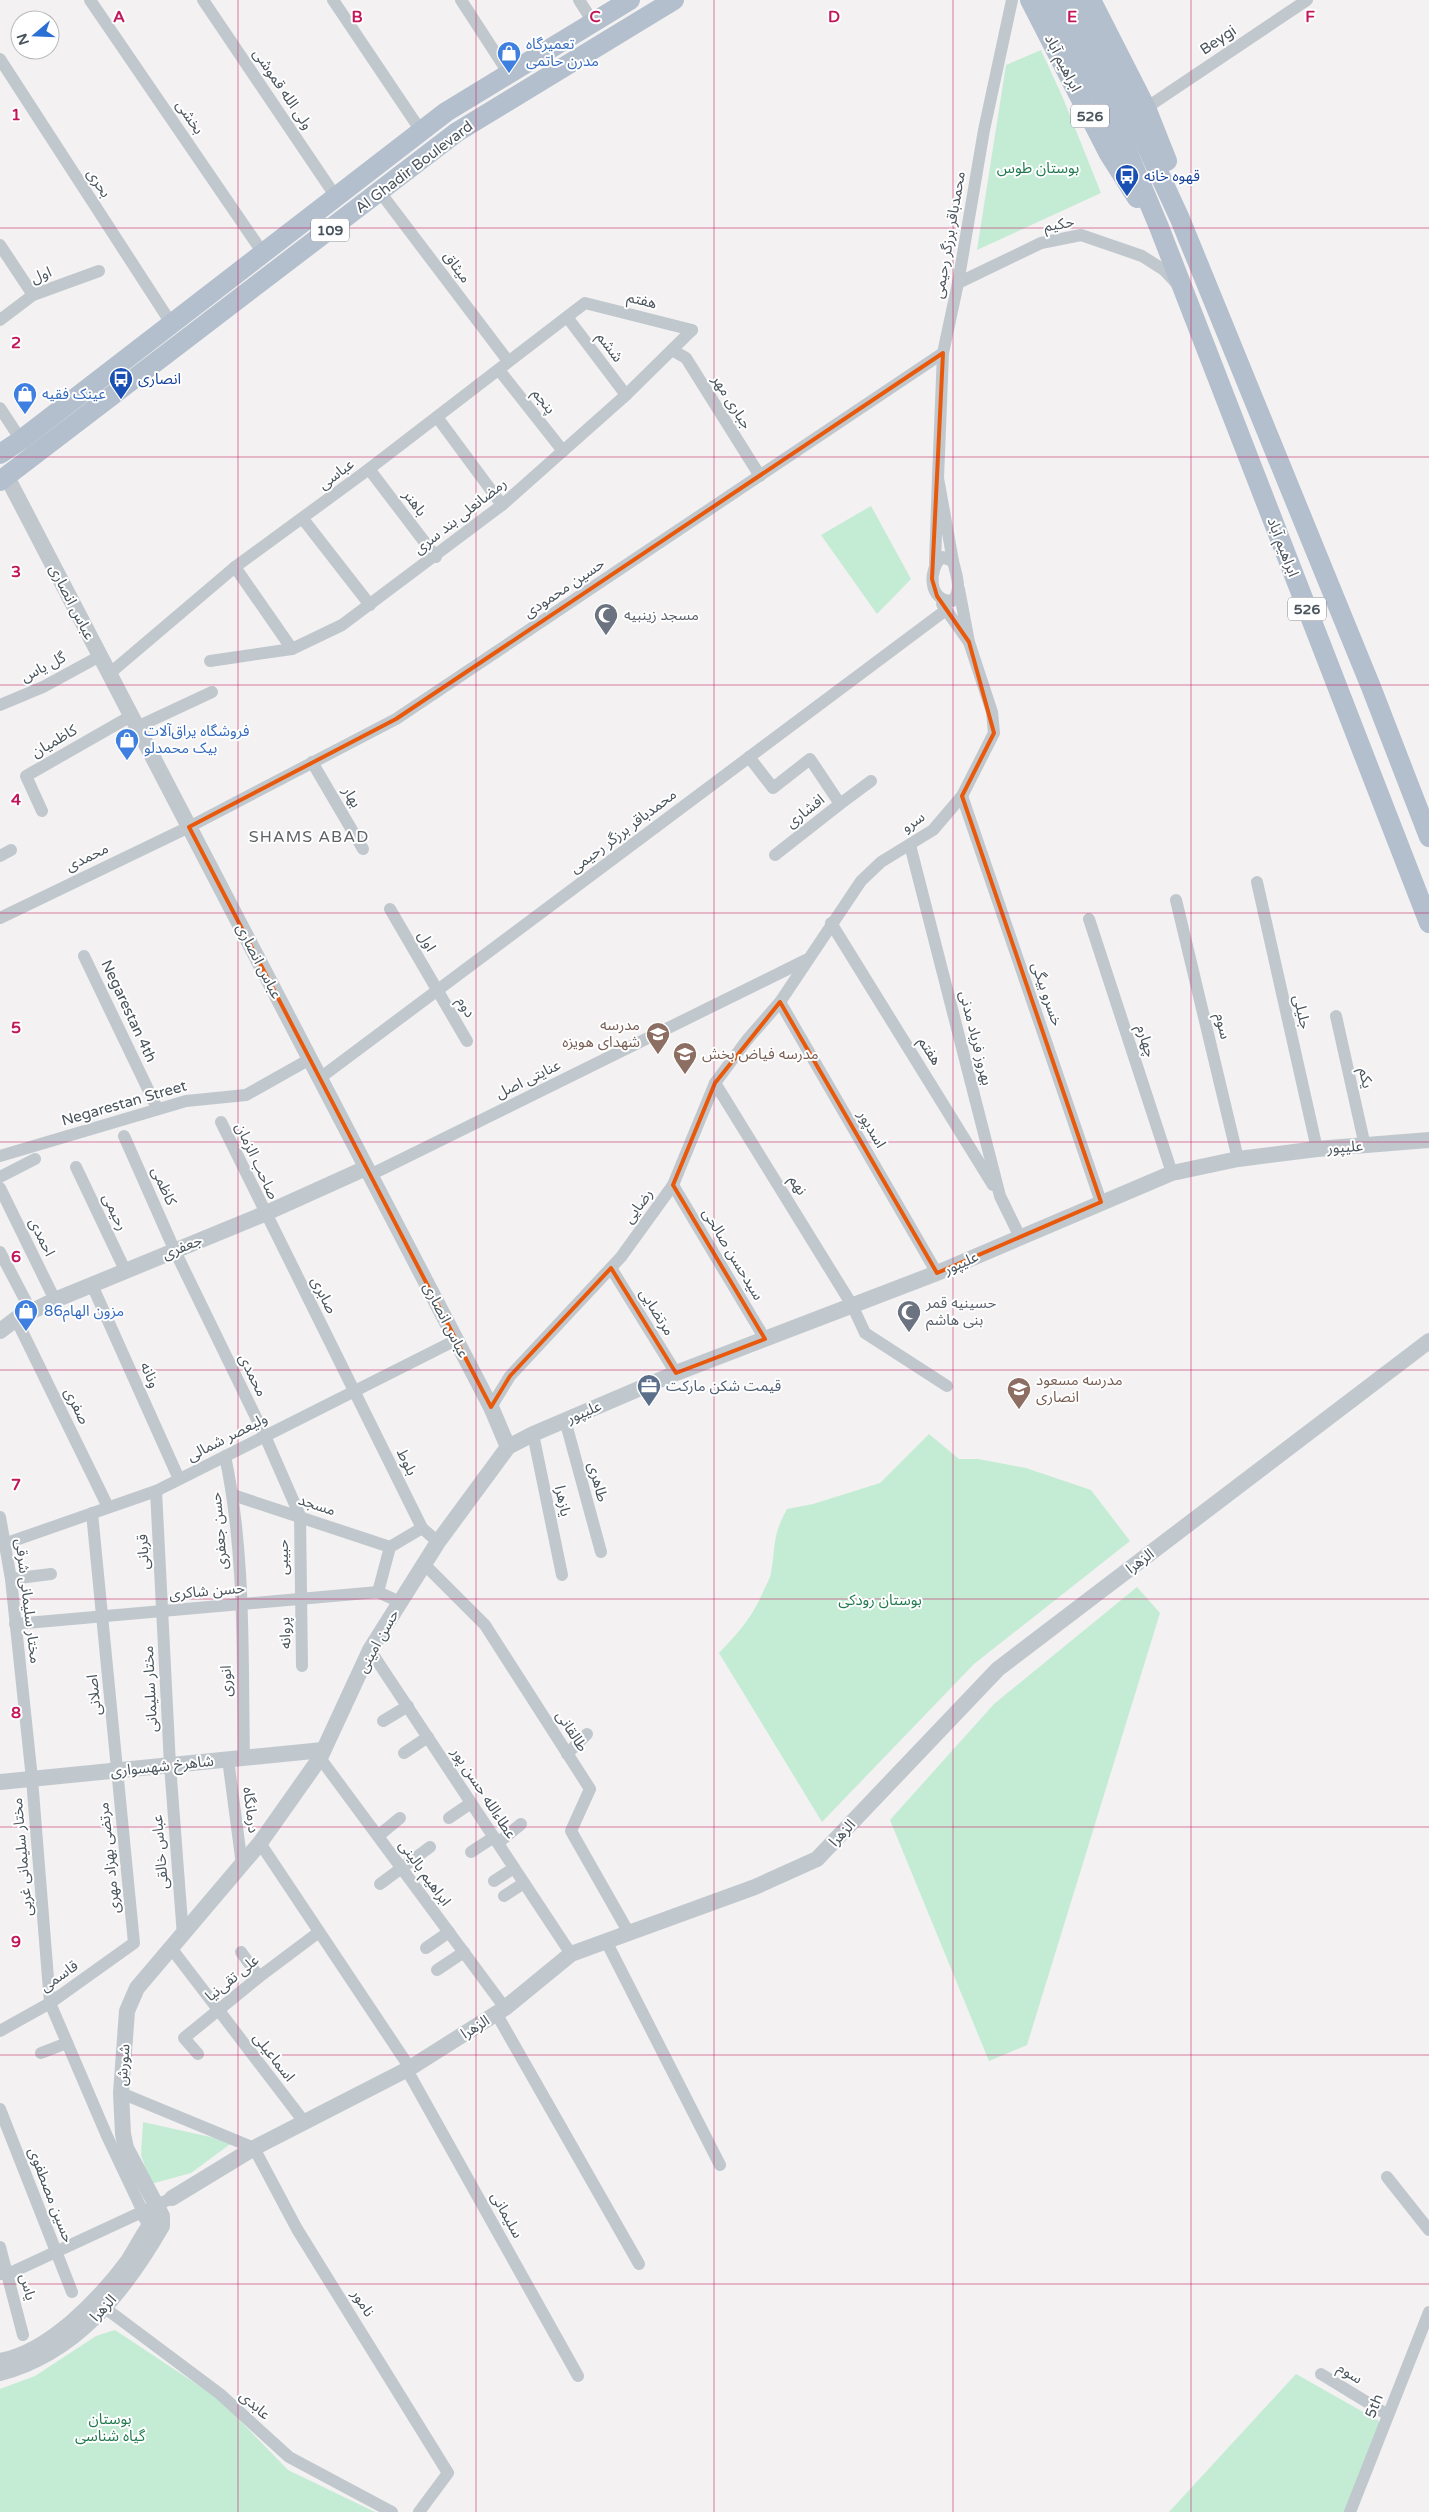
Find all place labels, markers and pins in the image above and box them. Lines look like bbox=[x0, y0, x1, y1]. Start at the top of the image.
place label: تعمیرگاه مدرن حاتمی bbox=[526, 35, 599, 70]
shop icon: تعمیرگاه مدرن حاتمی bbox=[496, 40, 522, 74]
bus stop icon: قهوه خانه bbox=[1114, 163, 1140, 197]
place label: قهوه خانه bbox=[1144, 167, 1200, 185]
bus stop icon: انصاری bbox=[108, 366, 134, 400]
place label: انصاری bbox=[138, 370, 181, 388]
shop icon: عینک فقیه bbox=[12, 381, 38, 415]
place label: عینک فقیه bbox=[42, 385, 106, 403]
mosque icon: مسجد زینبیه bbox=[593, 602, 619, 636]
place label: مسجد زینبیه bbox=[624, 606, 699, 624]
place label: فروشگاه یراق‌آلات بیک محمدلو bbox=[144, 722, 250, 757]
shop icon: فروشگاه یراق‌آلات بیک محمدلو bbox=[114, 727, 140, 761]
place label: مدرسه شهدای هویزه bbox=[562, 1016, 640, 1051]
school or university icon: مدرسه شهدای هویزه bbox=[645, 1021, 671, 1055]
school or university icon: مدرسه فیاض بخش bbox=[672, 1041, 698, 1075]
place label: مدرسه فیاض بخش bbox=[702, 1045, 819, 1063]
place label: حسینیه قمر بنی هاشم bbox=[925, 1294, 997, 1331]
shop icon: مزون الهام86 bbox=[13, 1298, 39, 1332]
mosque icon: حسینیه قمر بنی هاشم bbox=[896, 1299, 922, 1333]
place label: مزون الهام86 bbox=[44, 1302, 124, 1322]
place label: مدرسه مسعود انصاری bbox=[1036, 1371, 1123, 1406]
office icon: قیمت شکن مارکت bbox=[636, 1373, 662, 1407]
school or university icon: مدرسه مسعود انصاری bbox=[1006, 1376, 1032, 1410]
place label: قیمت شکن مارکت bbox=[666, 1377, 782, 1395]

